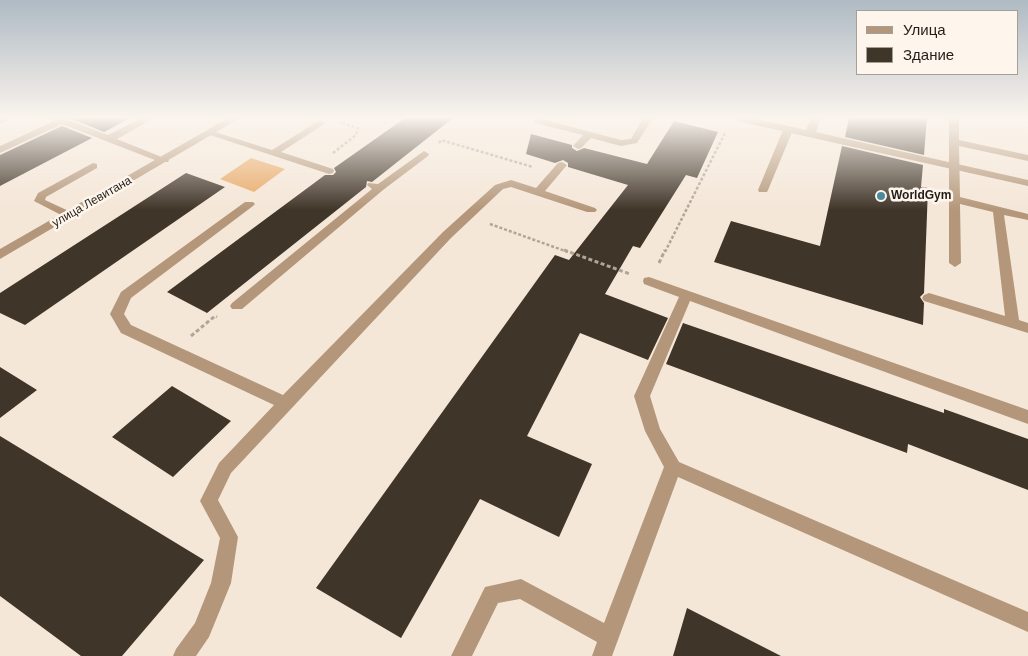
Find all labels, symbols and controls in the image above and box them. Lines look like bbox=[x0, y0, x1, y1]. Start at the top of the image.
legend bbox=[856, 10, 1018, 75]
text: Улица bbox=[903, 21, 946, 38]
text: Здание bbox=[903, 46, 954, 63]
street label: улица Левитана bbox=[50, 173, 134, 231]
place label: WorldGym bbox=[891, 189, 951, 203]
marker: WorldGym bbox=[875, 190, 887, 202]

